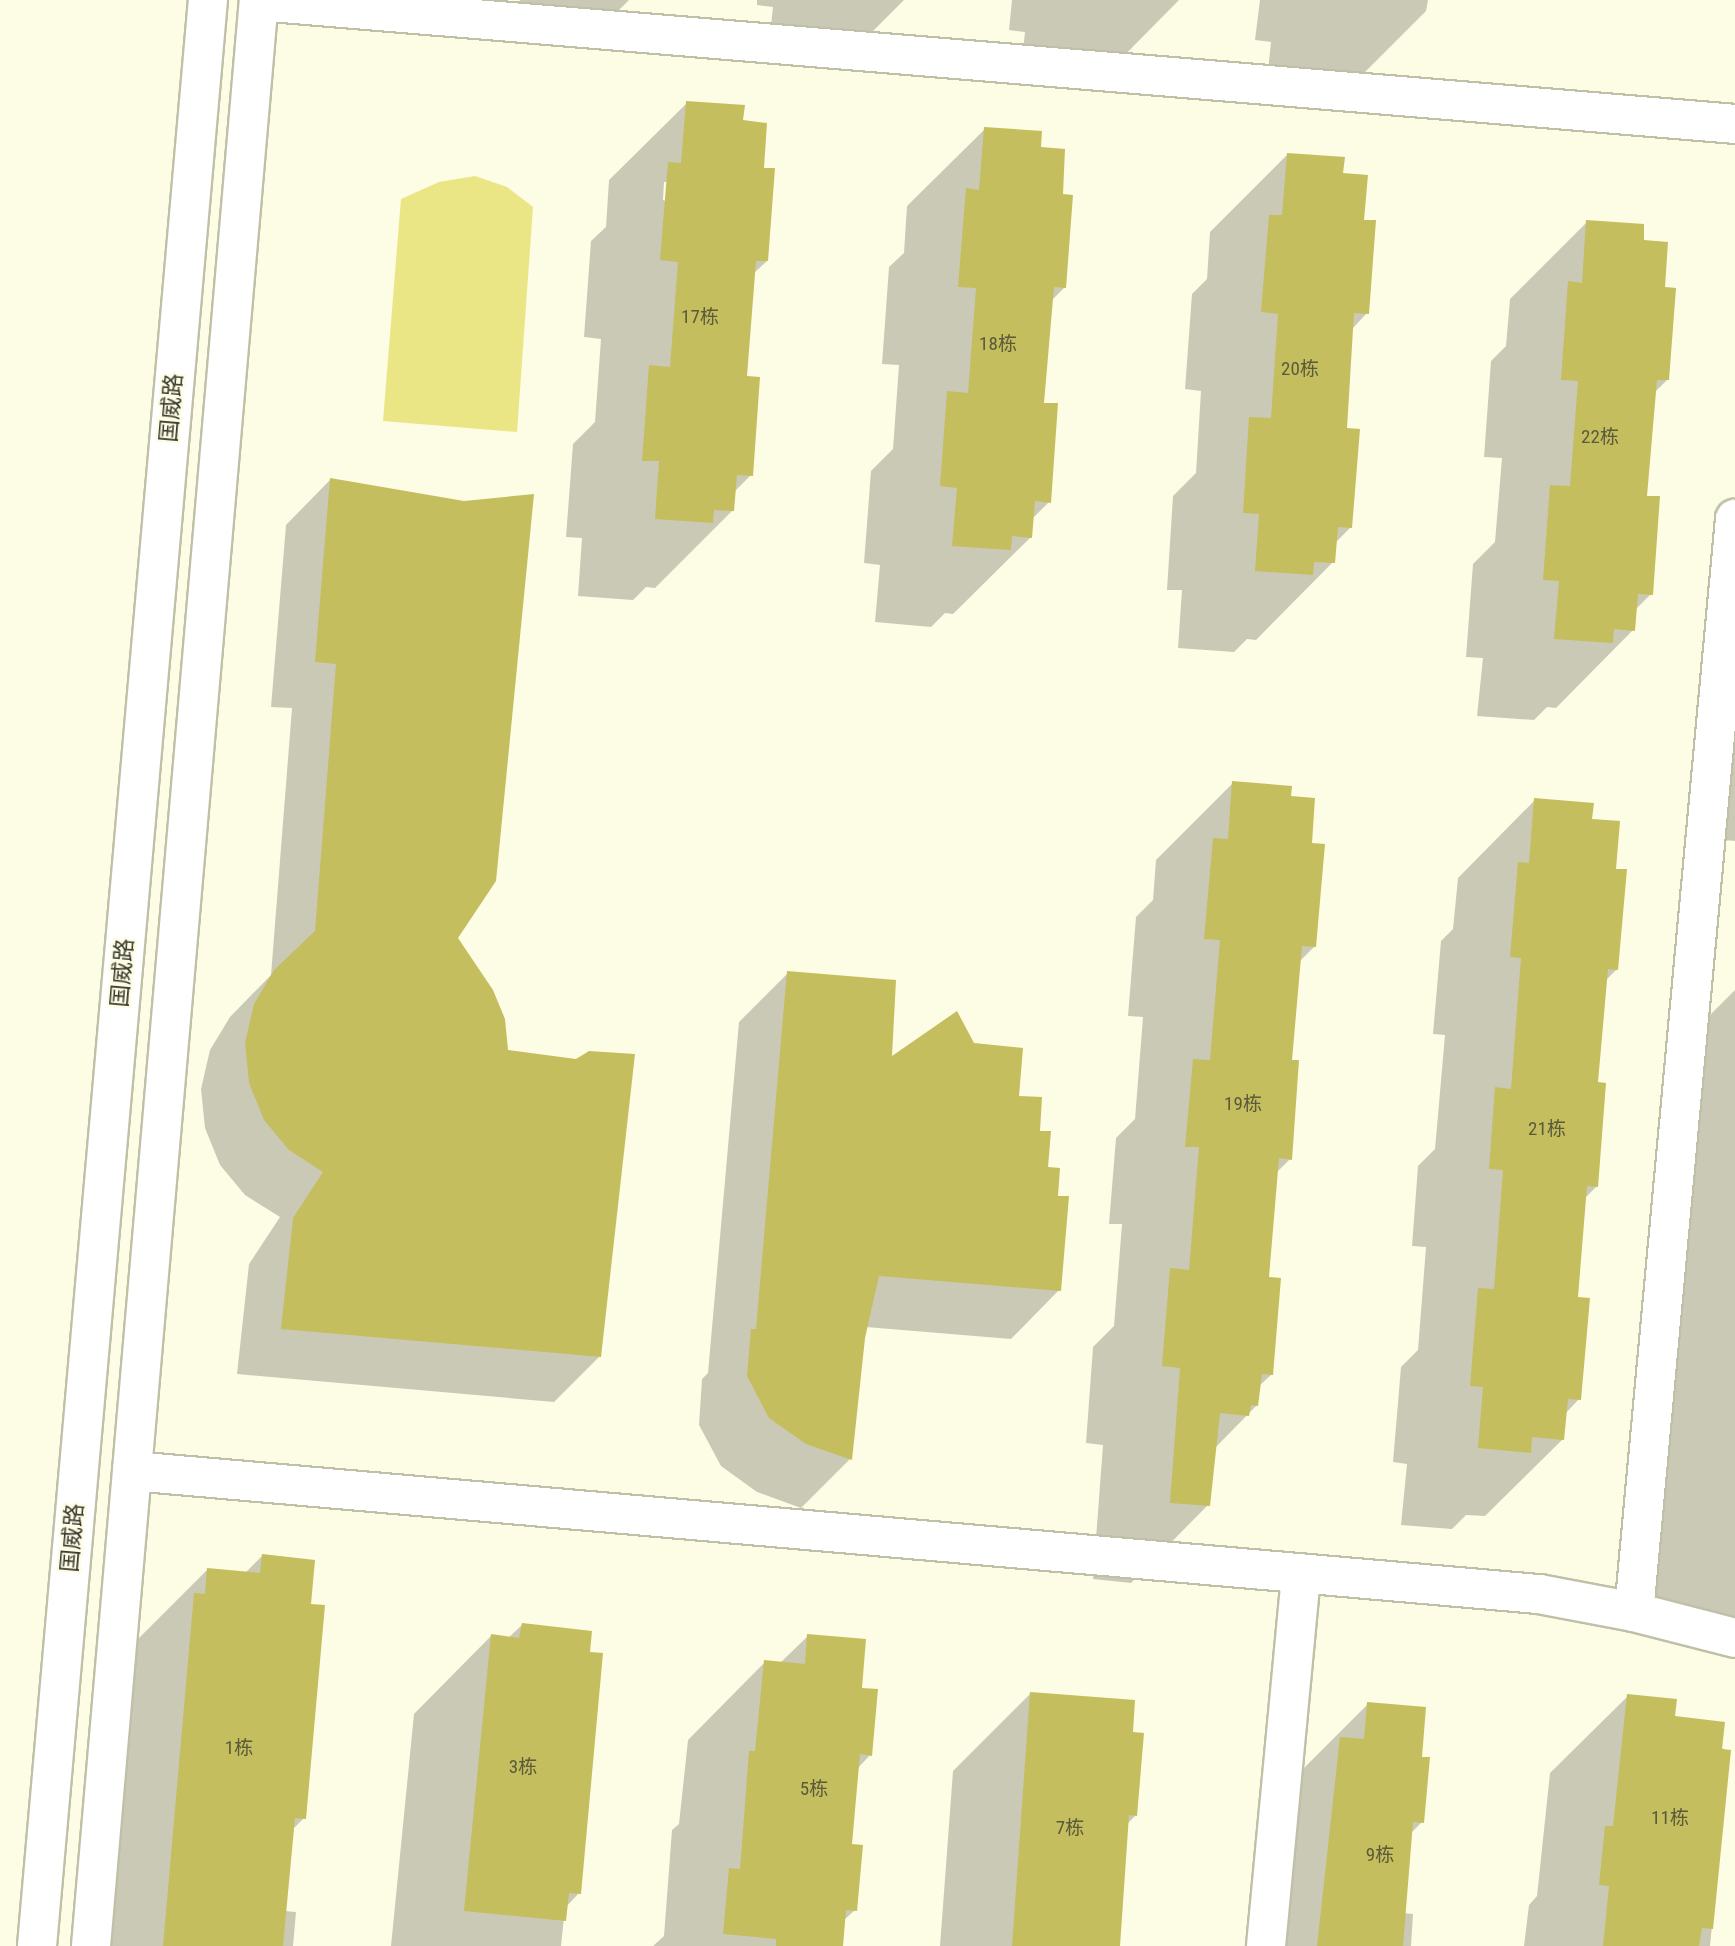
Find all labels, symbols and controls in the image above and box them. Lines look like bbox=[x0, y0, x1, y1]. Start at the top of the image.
house number: 17栋 bbox=[681, 306, 719, 328]
house number: 18栋 bbox=[979, 333, 1017, 355]
house number: 20栋 bbox=[1281, 358, 1319, 380]
street label: 国威路 bbox=[155, 372, 189, 444]
house number: 22栋 bbox=[1581, 426, 1619, 448]
street label: 国威路 bbox=[106, 937, 140, 1009]
house number: 19栋 bbox=[1224, 1093, 1262, 1115]
house number: 21栋 bbox=[1528, 1118, 1566, 1140]
street label: 国威路 bbox=[56, 1502, 90, 1574]
house number: 1栋 bbox=[225, 1737, 253, 1759]
house number: 3栋 bbox=[509, 1756, 537, 1778]
house number: 5栋 bbox=[800, 1778, 828, 1800]
house number: 11栋 bbox=[1651, 1807, 1689, 1829]
house number: 7栋 bbox=[1056, 1817, 1084, 1839]
house number: 9栋 bbox=[1366, 1844, 1394, 1866]

